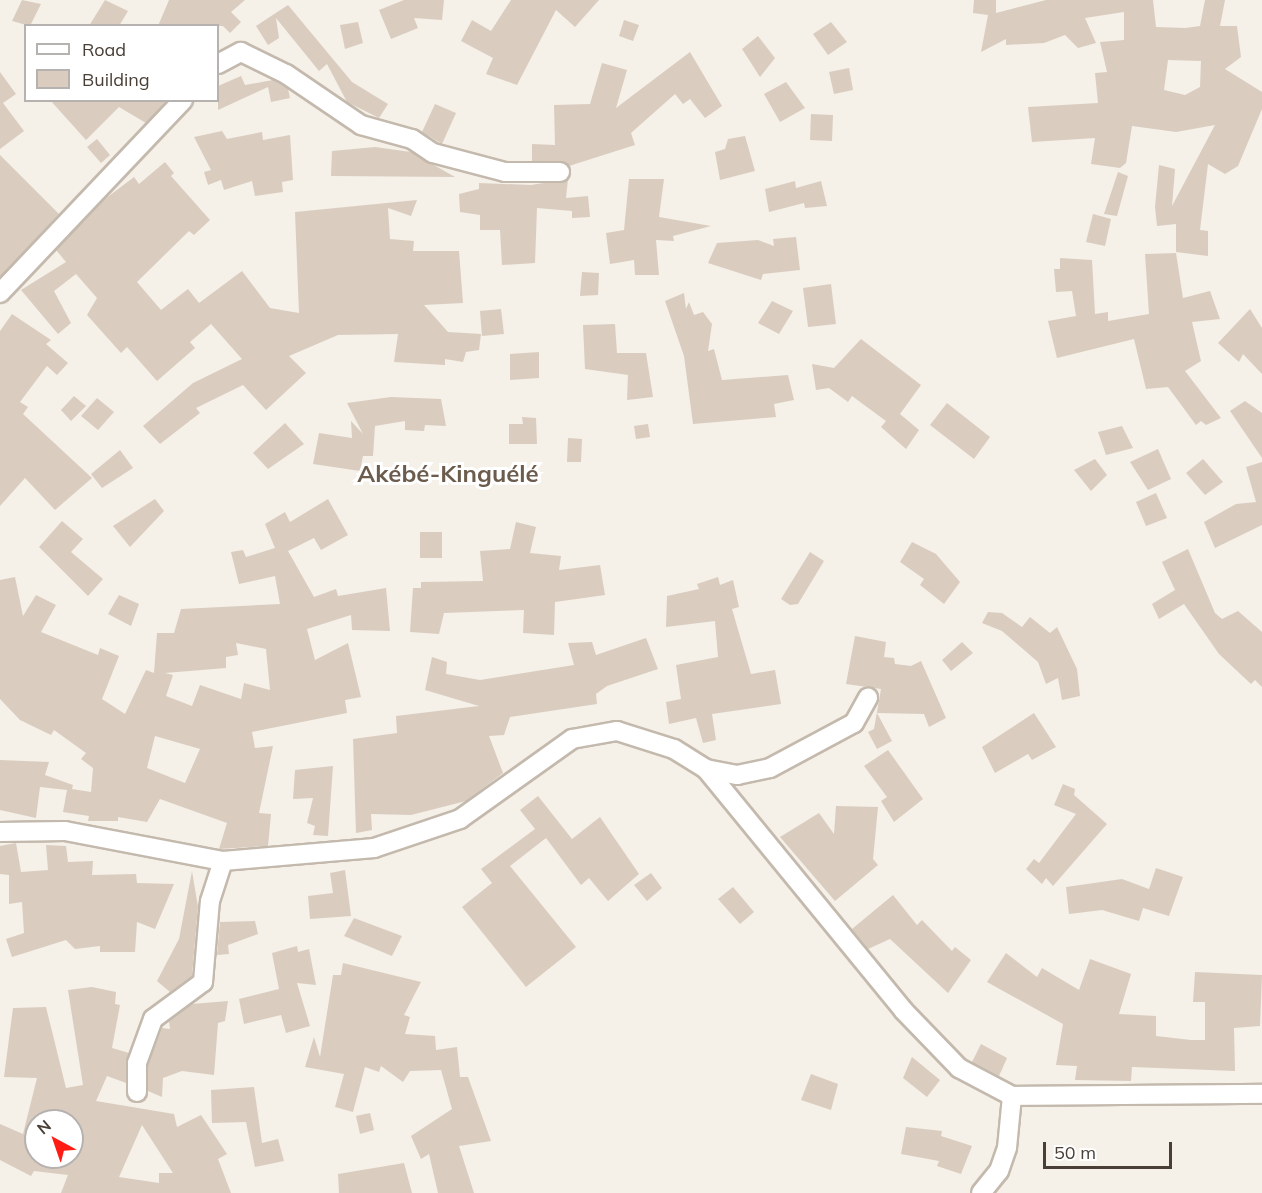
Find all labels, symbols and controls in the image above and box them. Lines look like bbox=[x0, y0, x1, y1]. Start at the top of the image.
legend bbox=[24, 24, 219, 102]
text: Road bbox=[82, 38, 126, 61]
text: Building bbox=[82, 68, 150, 91]
district label: Akébé-Kinguélé bbox=[357, 460, 539, 488]
north arrow bbox=[24, 1109, 84, 1169]
text: N bbox=[33, 1115, 55, 1138]
scale bar bbox=[1046, 1130, 1175, 1168]
text: 50 m bbox=[1054, 1141, 1096, 1164]

